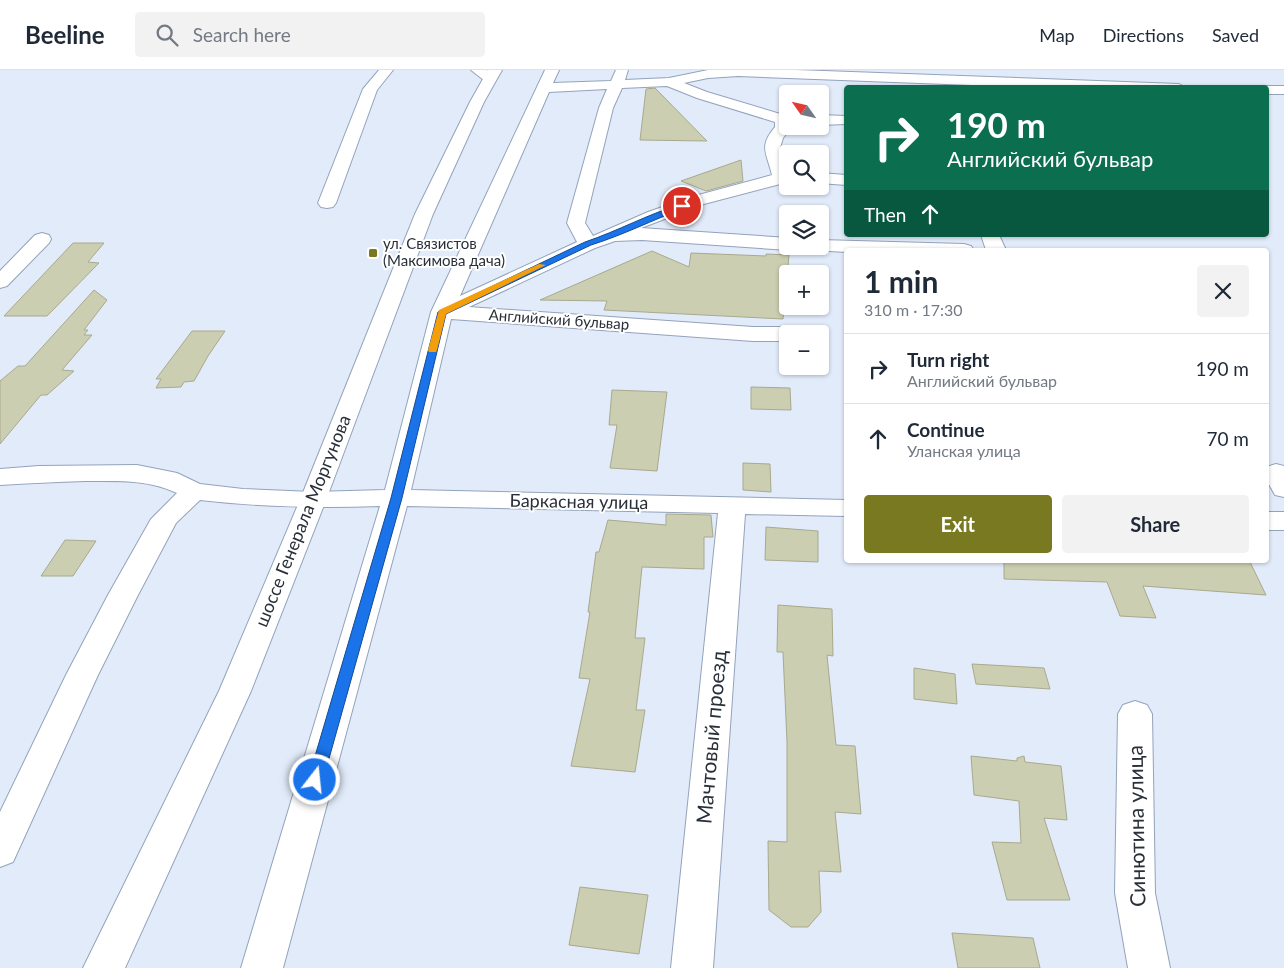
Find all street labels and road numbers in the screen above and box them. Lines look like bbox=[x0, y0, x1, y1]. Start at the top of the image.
street label: Английский бульвар bbox=[488, 305, 630, 333]
street label: шоссе Генерала Моргунова bbox=[249, 412, 355, 630]
street label: Баркасная улица bbox=[509, 489, 649, 513]
street label: Мачтовый проезд bbox=[690, 649, 731, 825]
street label: Синютина улица bbox=[1122, 745, 1149, 907]

